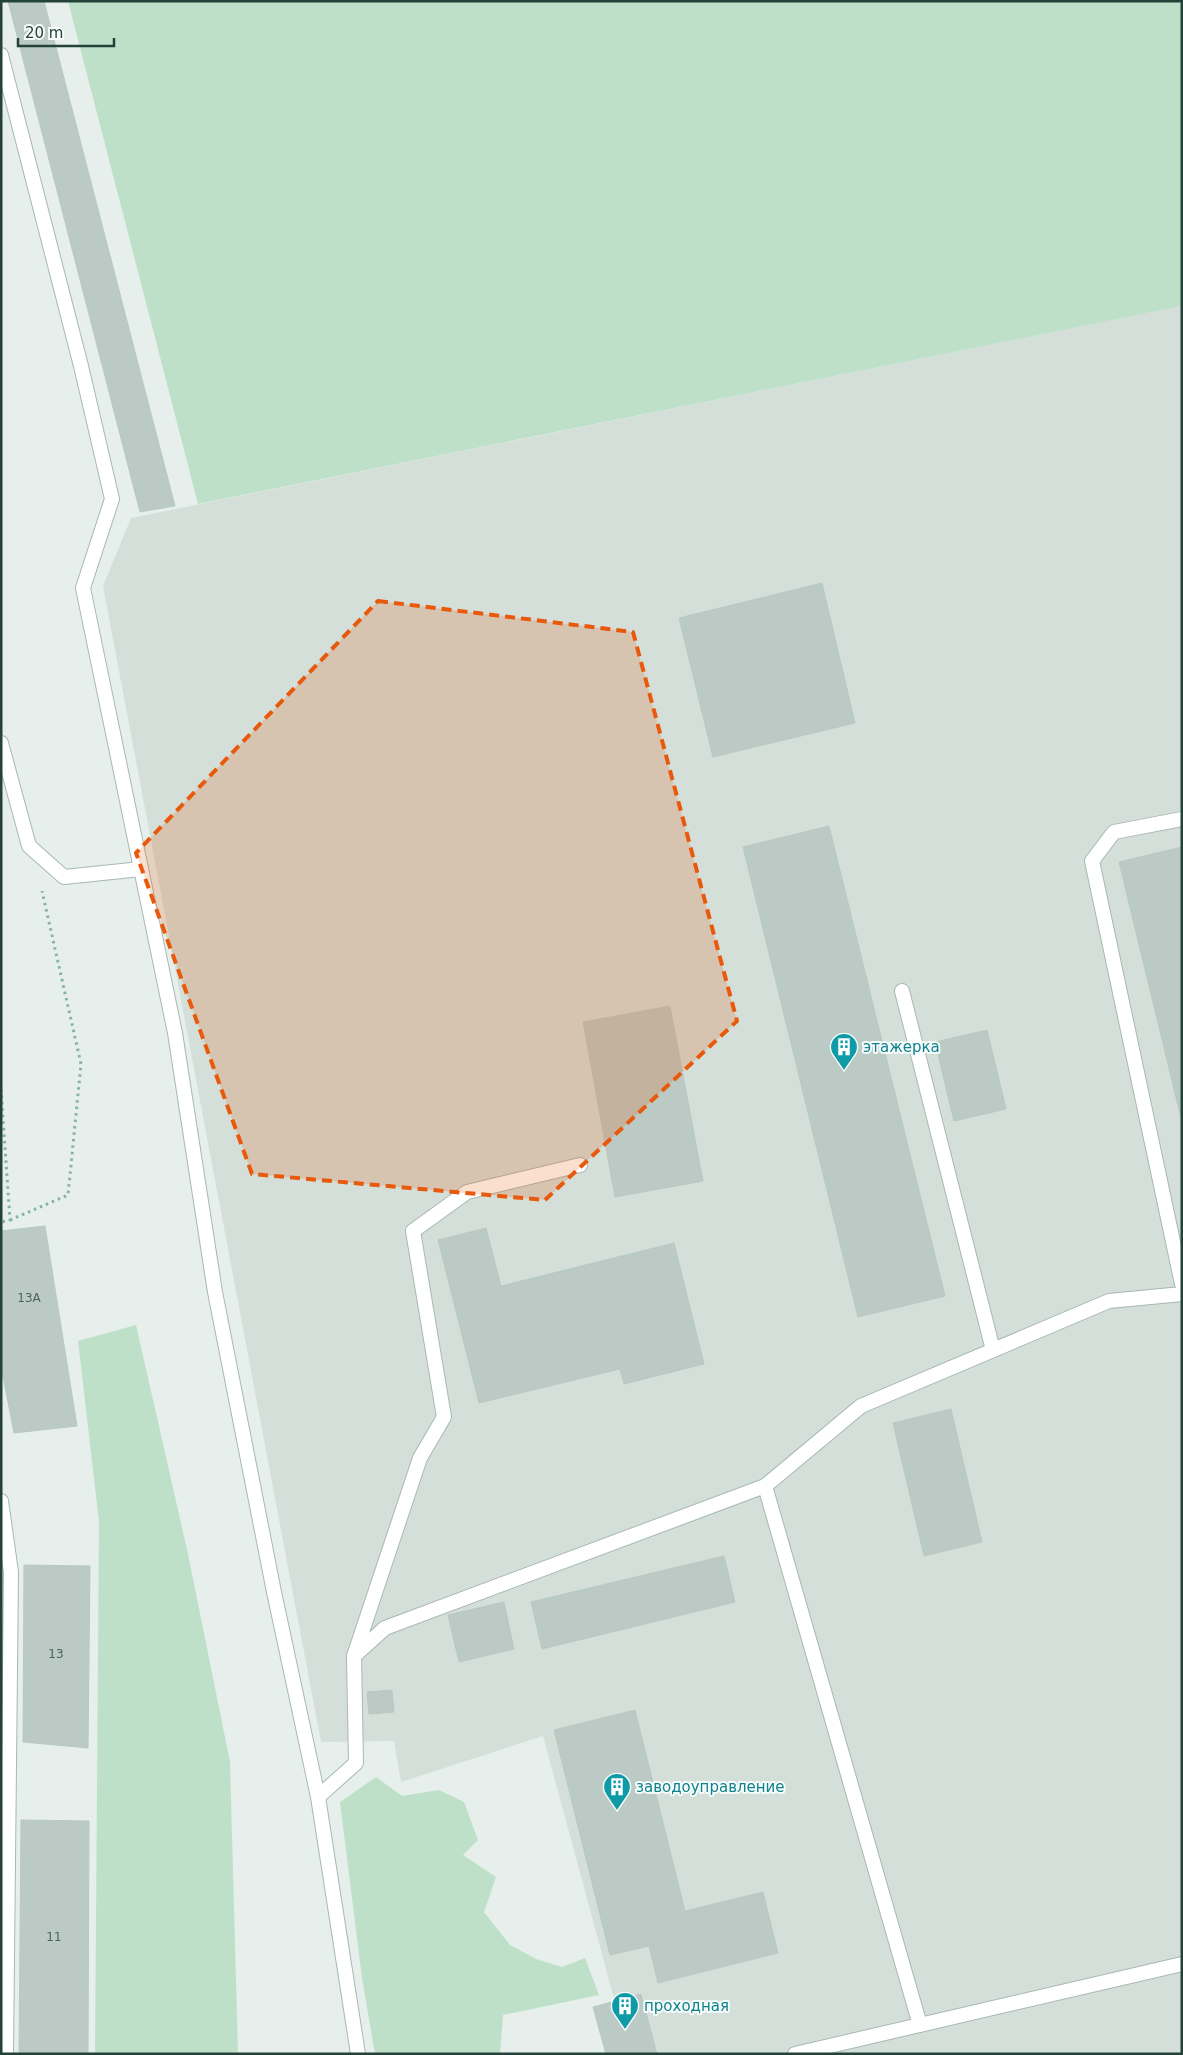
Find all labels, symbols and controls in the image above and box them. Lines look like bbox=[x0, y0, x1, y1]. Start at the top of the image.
scale bar bbox=[18, 15, 114, 47]
text: 20 m bbox=[25, 24, 63, 42]
building icon: этажерка bbox=[829, 1032, 859, 1071]
place label: этажерка bbox=[863, 1038, 940, 1056]
house number: 13А bbox=[17, 1291, 42, 1305]
house number: 13 bbox=[48, 1647, 64, 1661]
building icon: заводоуправление bbox=[602, 1772, 632, 1811]
place label: заводоуправление bbox=[636, 1778, 785, 1796]
house number: 11 bbox=[46, 1930, 62, 1944]
building icon: проходная bbox=[610, 1991, 640, 2030]
place label: проходная bbox=[644, 1997, 729, 2015]

